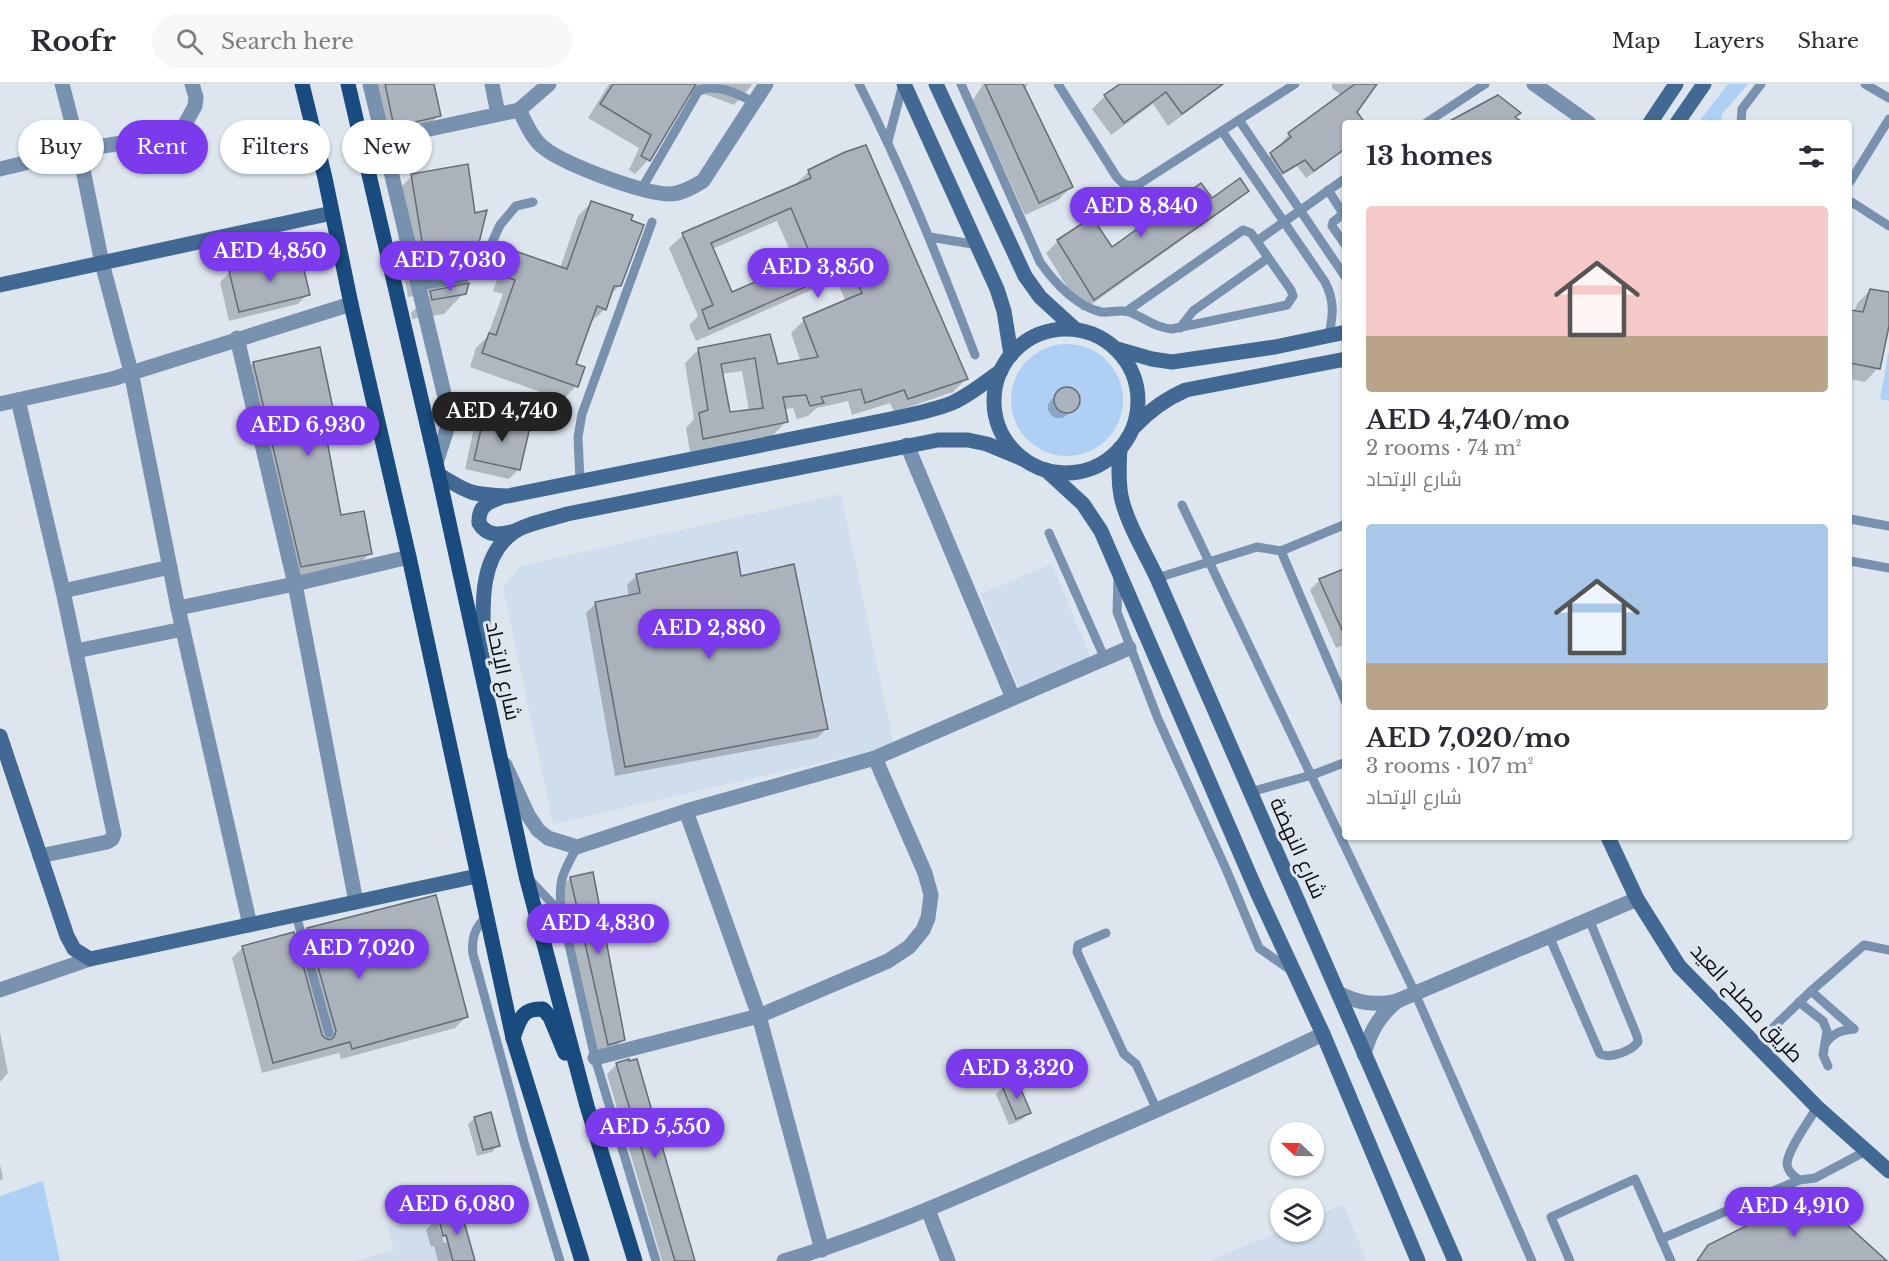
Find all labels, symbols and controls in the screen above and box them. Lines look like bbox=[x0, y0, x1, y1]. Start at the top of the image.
search box bbox=[152, 14, 572, 68]
text: Roofr bbox=[30, 24, 116, 59]
icon: search bbox=[173, 25, 206, 58]
text: Search here bbox=[221, 28, 354, 55]
text: Map bbox=[1612, 28, 1661, 54]
text: Layers bbox=[1694, 28, 1765, 54]
text: Share bbox=[1798, 28, 1859, 54]
chip: Buy bbox=[18, 120, 104, 174]
chip: Rent bbox=[116, 120, 208, 174]
chip: Filters bbox=[220, 120, 330, 174]
chip: New bbox=[342, 120, 432, 174]
text: 13 homes bbox=[1366, 140, 1493, 172]
icon: filters bbox=[1795, 140, 1828, 173]
pin: AED 8,840 bbox=[1072, 187, 1210, 238]
text: AED 8,840 bbox=[1084, 194, 1198, 218]
pin: AED 4,850 bbox=[201, 232, 339, 283]
text: AED 4,850 bbox=[213, 239, 327, 263]
pin: AED 7,030 bbox=[381, 241, 519, 292]
icon: home bbox=[1543, 245, 1651, 353]
text: AED 7,030 bbox=[394, 248, 506, 272]
pin: AED 3,850 bbox=[749, 248, 887, 299]
text: AED 3,850 bbox=[762, 255, 874, 279]
pin: AED 4,740 bbox=[433, 392, 571, 443]
text: AED 4,740 bbox=[446, 399, 558, 423]
text: AED 4,740/mo bbox=[1366, 404, 1570, 436]
pin: AED 6,930 bbox=[239, 406, 377, 457]
text: AED 6,930 bbox=[250, 413, 366, 437]
text: 2 rooms · 74 m² bbox=[1366, 436, 1522, 460]
text: شارع الإتحاد bbox=[1366, 467, 1462, 491]
icon: home bbox=[1543, 563, 1651, 671]
pin: AED 2,880 bbox=[640, 609, 778, 660]
text: AED 2,880 bbox=[652, 616, 766, 640]
street label: شارع الإتحاد bbox=[479, 619, 526, 723]
text: AED 7,020/mo bbox=[1366, 722, 1570, 754]
text: 3 rooms · 107 m² bbox=[1366, 754, 1533, 778]
text: شارع الإتحاد bbox=[1366, 785, 1462, 809]
street label: شارع النهضة bbox=[1263, 793, 1332, 903]
pin: AED 4,830 bbox=[529, 904, 667, 955]
text: AED 4,830 bbox=[541, 911, 655, 935]
pin: AED 7,020 bbox=[290, 929, 428, 980]
text: AED 7,020 bbox=[303, 936, 415, 960]
street label: طريق مصلح العيد bbox=[1684, 938, 1809, 1069]
pin: AED 3,320 bbox=[948, 1049, 1086, 1100]
text: AED 3,320 bbox=[960, 1056, 1074, 1080]
pin: AED 5,550 bbox=[586, 1108, 724, 1159]
text: AED 5,550 bbox=[599, 1115, 711, 1139]
north arrow bbox=[1270, 1122, 1324, 1176]
map controls bbox=[1270, 1122, 1324, 1242]
pin: AED 6,080 bbox=[388, 1185, 526, 1236]
pin: AED 4,910 bbox=[1725, 1187, 1863, 1238]
button: layers bbox=[1270, 1188, 1324, 1242]
text: AED 6,080 bbox=[399, 1192, 515, 1216]
text: AED 4,910 bbox=[1739, 1194, 1849, 1218]

